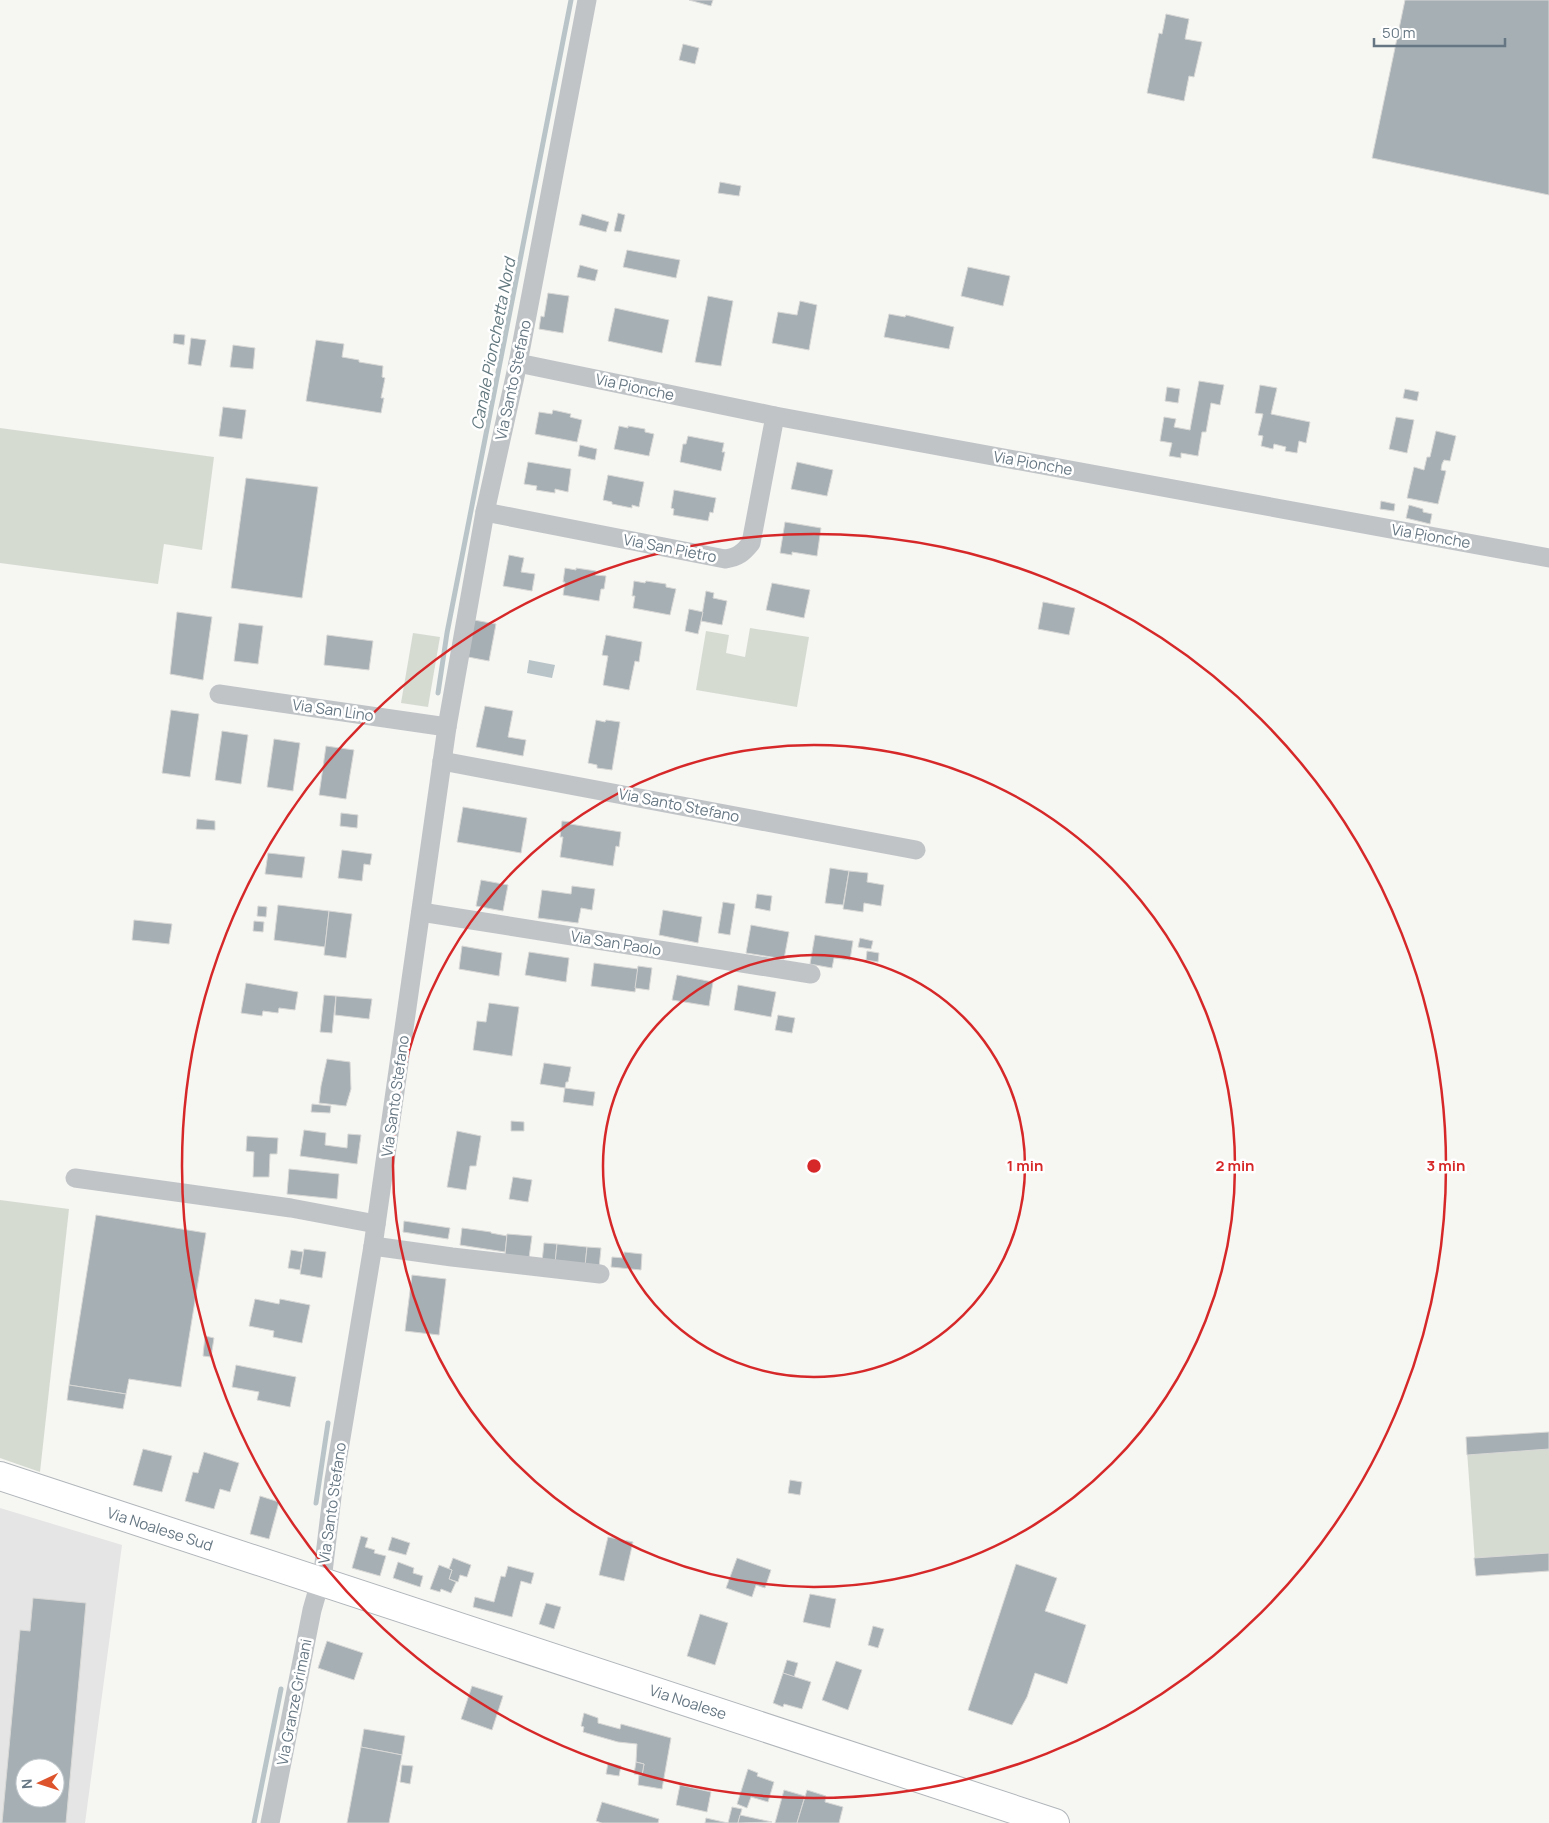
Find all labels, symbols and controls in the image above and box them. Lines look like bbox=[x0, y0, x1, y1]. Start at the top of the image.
scale bar bbox=[1374, 15, 1505, 47]
text: 50 m bbox=[1382, 22, 1416, 43]
water label: Canale Pionchetta Nord bbox=[466, 254, 521, 432]
street label: Via Santo Stefano bbox=[490, 318, 536, 442]
street label: Via Pionche bbox=[594, 368, 676, 406]
street label: Via Pionche bbox=[992, 446, 1074, 480]
street label: Via Pionche bbox=[1390, 519, 1472, 553]
street label: Via San Pietro bbox=[622, 529, 719, 567]
street label: Via San Lino bbox=[291, 694, 375, 726]
street label: Via Santo Stefano bbox=[617, 783, 741, 827]
street label: Via San Paolo bbox=[569, 925, 663, 961]
street label: Via Santo Stefano bbox=[376, 1034, 414, 1158]
text: 1 min bbox=[1007, 1155, 1043, 1176]
text: 2 min bbox=[1215, 1155, 1255, 1176]
text: 3 min bbox=[1427, 1155, 1465, 1176]
centre of rings bbox=[805, 1157, 823, 1175]
street label: Via Santo Stefano bbox=[313, 1441, 351, 1565]
street label: Via Noalese Sud bbox=[104, 1502, 216, 1556]
street label: Via Granze Grimani bbox=[271, 1637, 317, 1767]
street label: Via Noalese bbox=[647, 1680, 729, 1724]
north arrow bbox=[15, 1758, 65, 1808]
text: N bbox=[17, 1778, 36, 1790]

